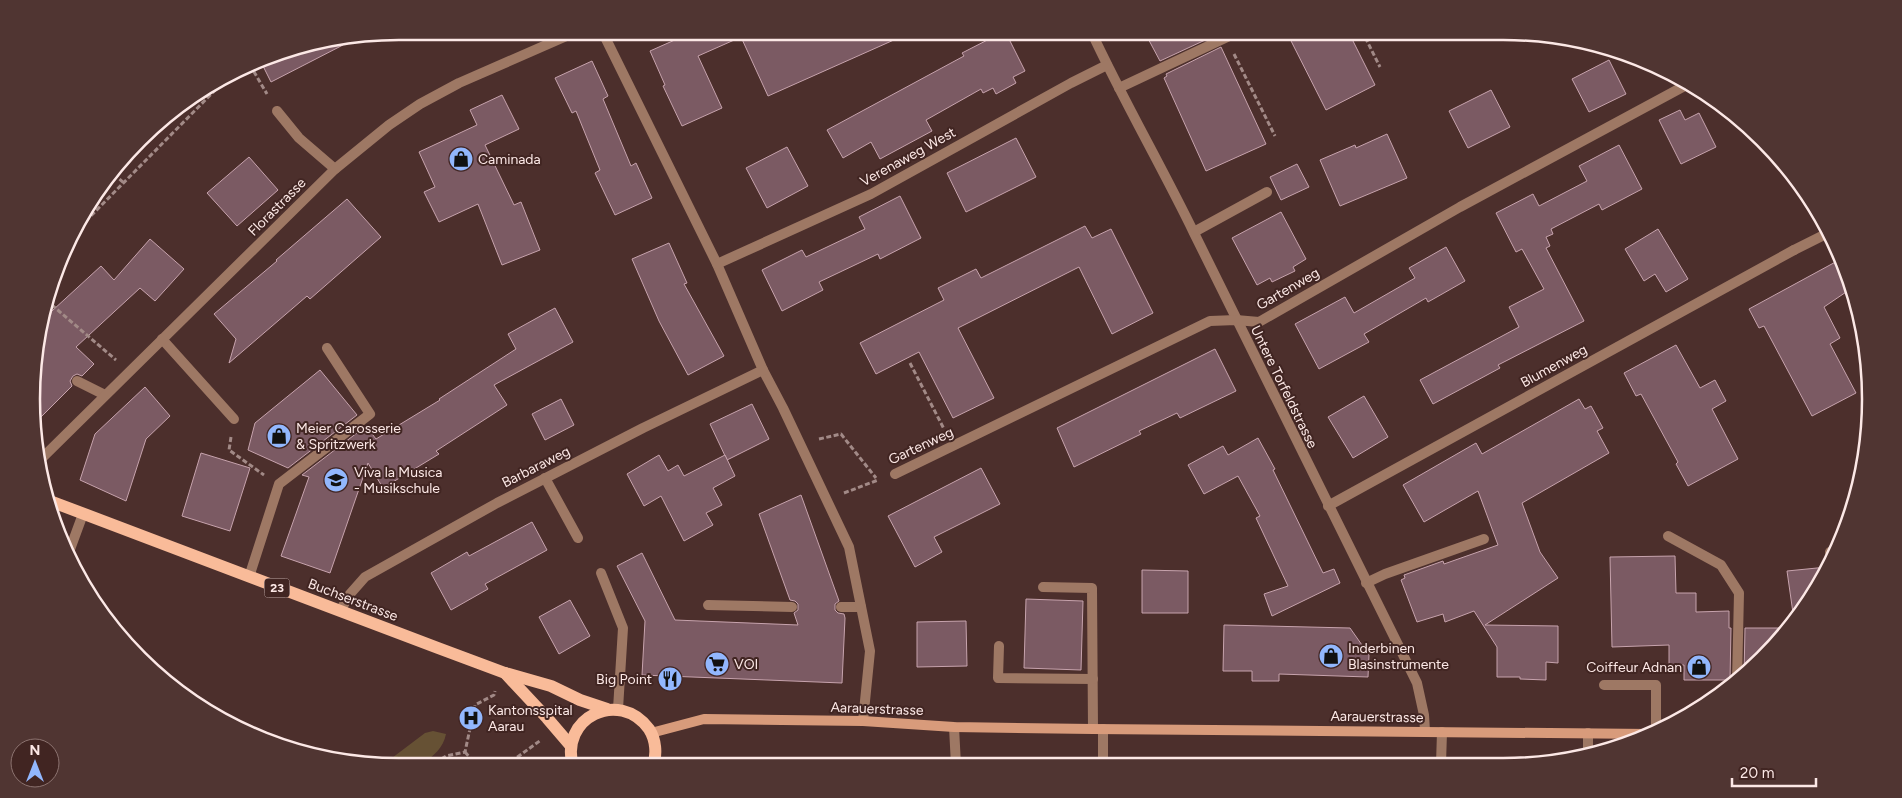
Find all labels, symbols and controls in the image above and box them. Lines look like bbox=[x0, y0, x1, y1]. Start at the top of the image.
street label: Verenaweg West bbox=[857, 124, 959, 190]
shop icon: Caminada bbox=[448, 146, 474, 172]
place label: Caminada bbox=[478, 151, 541, 168]
street label: Florastrasse bbox=[244, 174, 310, 240]
street label: Gartenweg bbox=[1254, 264, 1322, 314]
street label: Untere Torfeldstrasse bbox=[1247, 323, 1321, 452]
street label: Blumenweg bbox=[1518, 341, 1590, 391]
place label: Meier Carosserie & Spritzwerk bbox=[296, 420, 401, 453]
shop icon: Meier Carosserie & Spritzwerk bbox=[266, 423, 292, 449]
street label: Gartenweg bbox=[886, 424, 956, 468]
street label: Barbaraweg bbox=[499, 443, 573, 491]
place label: Viva la Musica - Musikschule bbox=[354, 464, 442, 497]
school or university icon: Viva la Musica - Musikschule bbox=[323, 467, 349, 493]
street label: Buchserstrasse bbox=[306, 575, 401, 625]
road number: 23 bbox=[264, 578, 290, 598]
place label: Inderbinen Blasinstrumente bbox=[1348, 640, 1449, 673]
shop icon: Inderbinen Blasinstrumente bbox=[1318, 643, 1344, 669]
supermarket icon: VOI bbox=[704, 651, 730, 677]
shop icon: Coiffeur Adnan bbox=[1686, 654, 1712, 680]
place label: VOI bbox=[734, 656, 758, 673]
place label: Coiffeur Adnan bbox=[1586, 659, 1682, 676]
restaurant icon: Big Point bbox=[657, 666, 683, 692]
place label: Big Point bbox=[596, 671, 652, 688]
street label: Aarauerstrasse bbox=[830, 699, 924, 719]
place label: Kantonsspital Aarau bbox=[488, 702, 573, 735]
hospital icon: Kantonsspital Aarau bbox=[458, 705, 484, 731]
street label: Aarauerstrasse bbox=[1330, 708, 1424, 726]
north arrow bbox=[10, 738, 60, 788]
text: N bbox=[30, 742, 40, 759]
scale bar bbox=[1732, 756, 1816, 788]
text: 20 m bbox=[1740, 764, 1774, 782]

